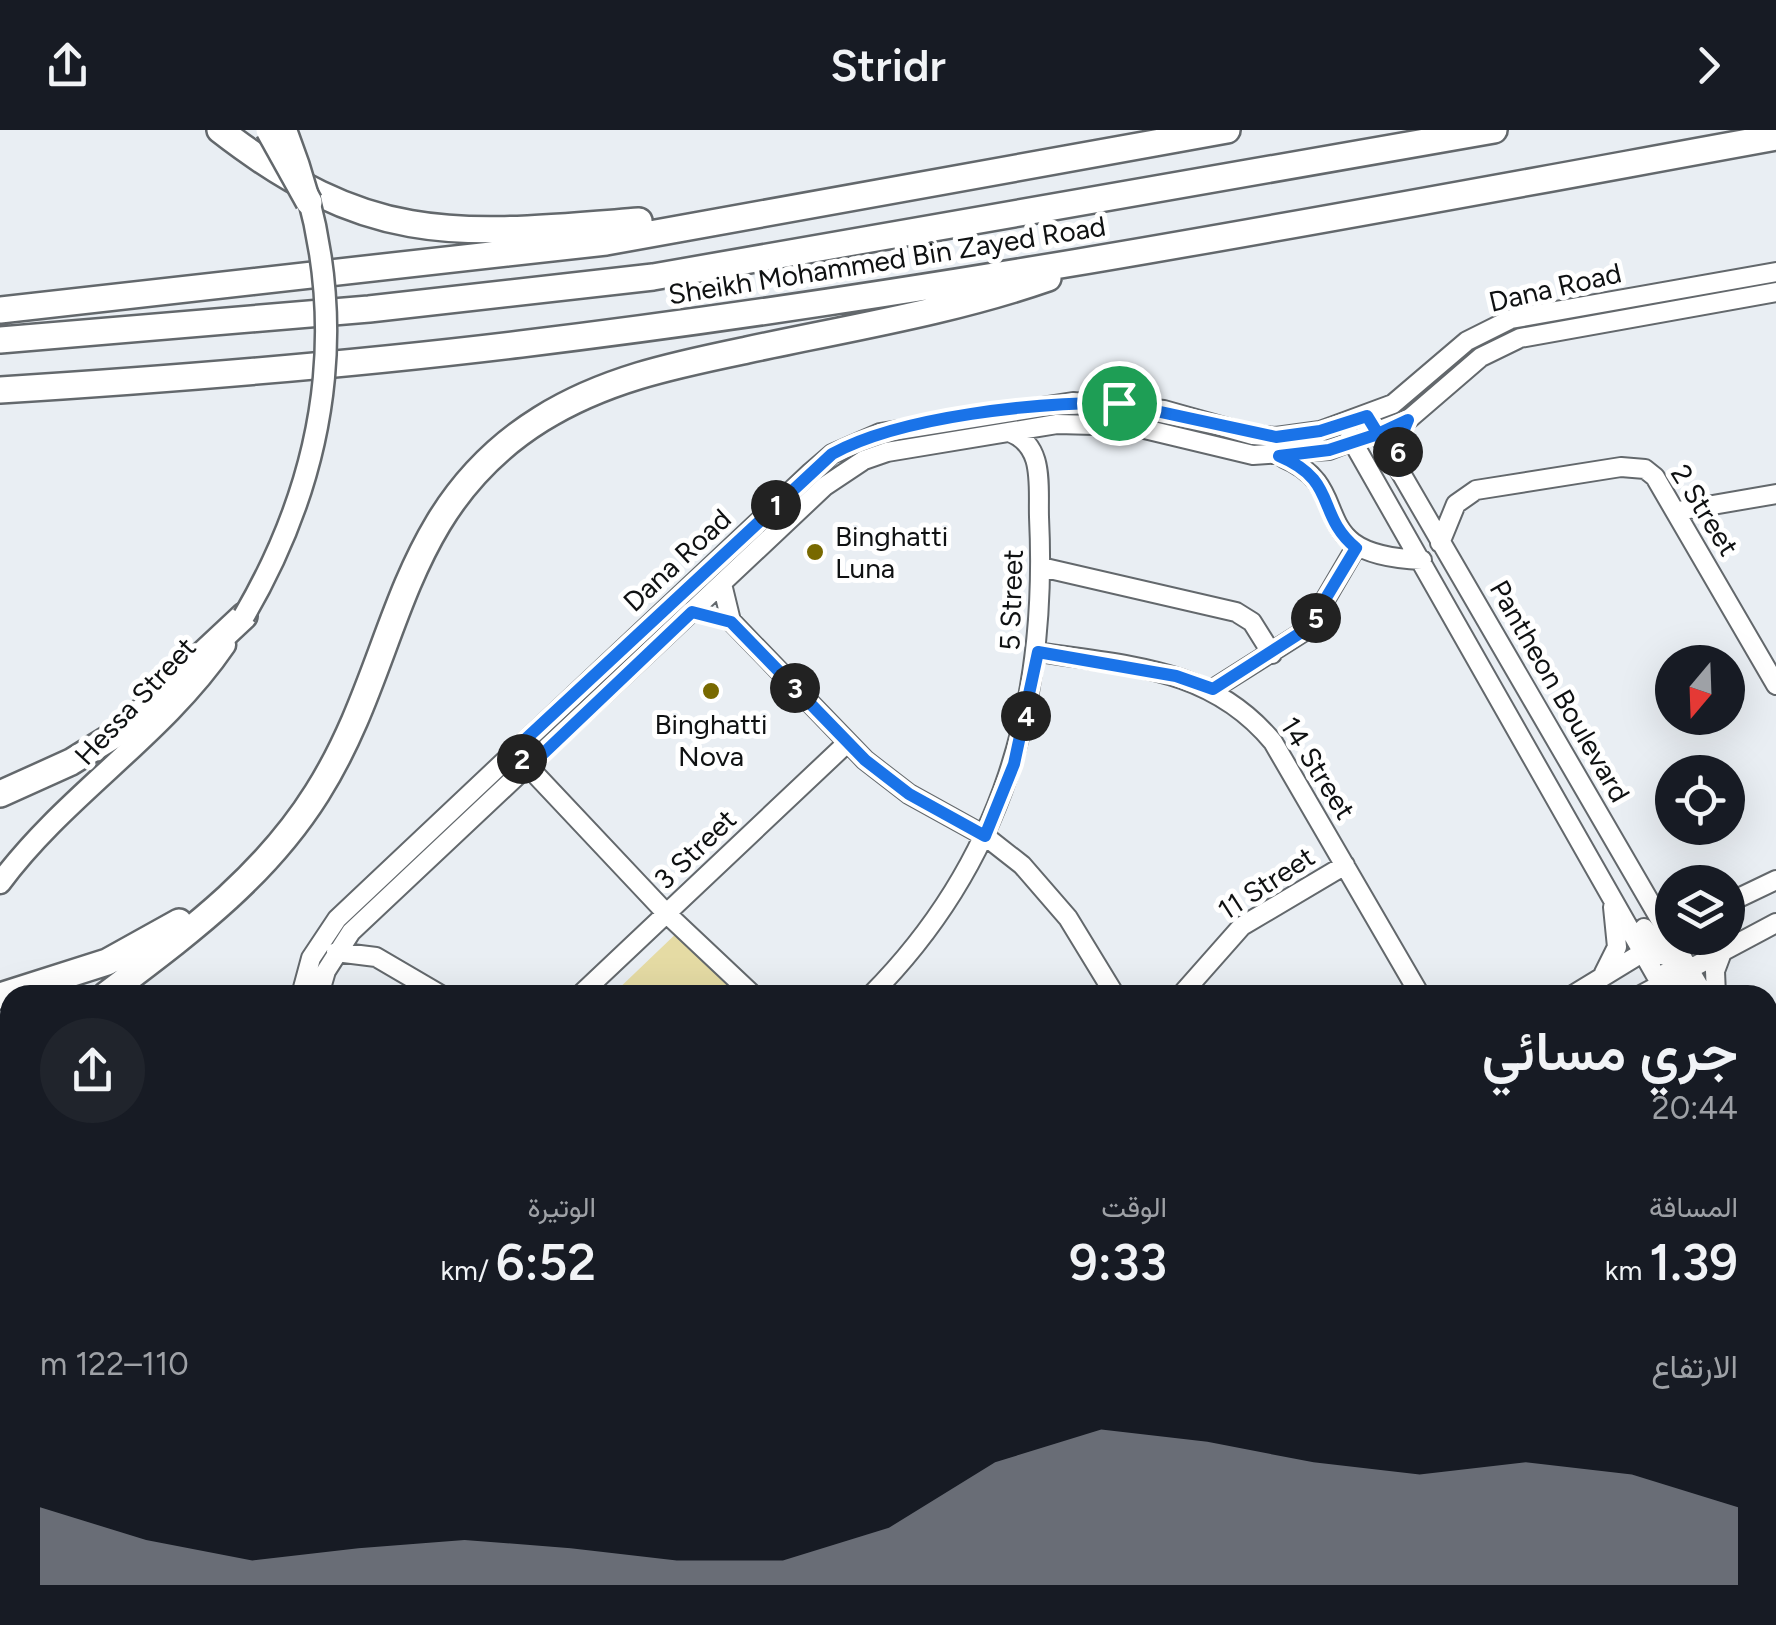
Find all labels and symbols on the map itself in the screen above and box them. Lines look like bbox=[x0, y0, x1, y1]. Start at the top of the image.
street label: Sheikh Mohammed Bin Zayed Road bbox=[666, 209, 1108, 311]
street label: Dana Road bbox=[1485, 255, 1625, 319]
pin bbox=[1077, 361, 1162, 446]
pin: 6 bbox=[1373, 427, 1423, 477]
street label: 2 Street bbox=[1664, 458, 1746, 562]
pin: 1 bbox=[751, 480, 801, 530]
street label: Dana Road bbox=[616, 502, 738, 618]
place label: Binghatti Luna bbox=[835, 519, 948, 585]
marker: Binghatti Luna bbox=[804, 541, 826, 563]
street label: 5 Street bbox=[992, 549, 1030, 651]
street label: Pantheon Boulevard bbox=[1483, 574, 1637, 808]
pin: 5 bbox=[1291, 593, 1341, 643]
street label: Hessa Street bbox=[67, 630, 203, 772]
north arrow bbox=[1655, 645, 1745, 735]
pin: 3 bbox=[770, 663, 820, 713]
marker: Binghatti Nova bbox=[700, 680, 722, 702]
pin: 4 bbox=[1001, 691, 1051, 741]
place label: Binghatti Nova bbox=[654, 707, 768, 773]
street label: 14 Street bbox=[1273, 711, 1363, 825]
pin: 2 bbox=[497, 734, 547, 784]
street label: 3 Street bbox=[647, 802, 743, 896]
street label: 11 Street bbox=[1211, 839, 1321, 927]

